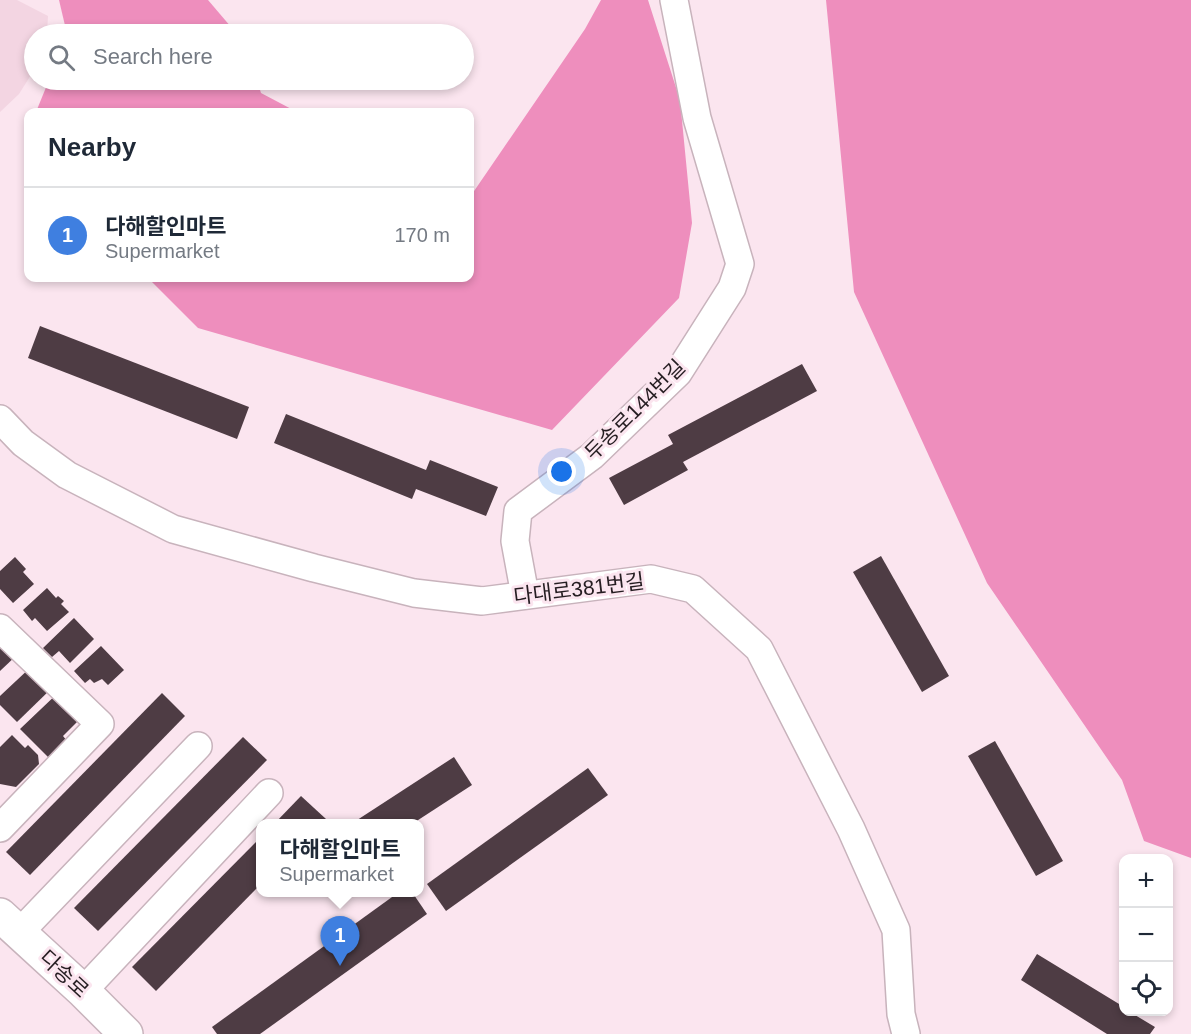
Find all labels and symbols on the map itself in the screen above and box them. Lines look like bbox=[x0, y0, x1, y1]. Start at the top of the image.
street label: 두송로144번길 bbox=[580, 355, 689, 464]
your location bbox=[547, 457, 576, 486]
street label: 다대로381번길 bbox=[512, 569, 646, 608]
pin: 1 bbox=[320, 916, 360, 966]
street label: 다송로 bbox=[35, 945, 93, 1002]

